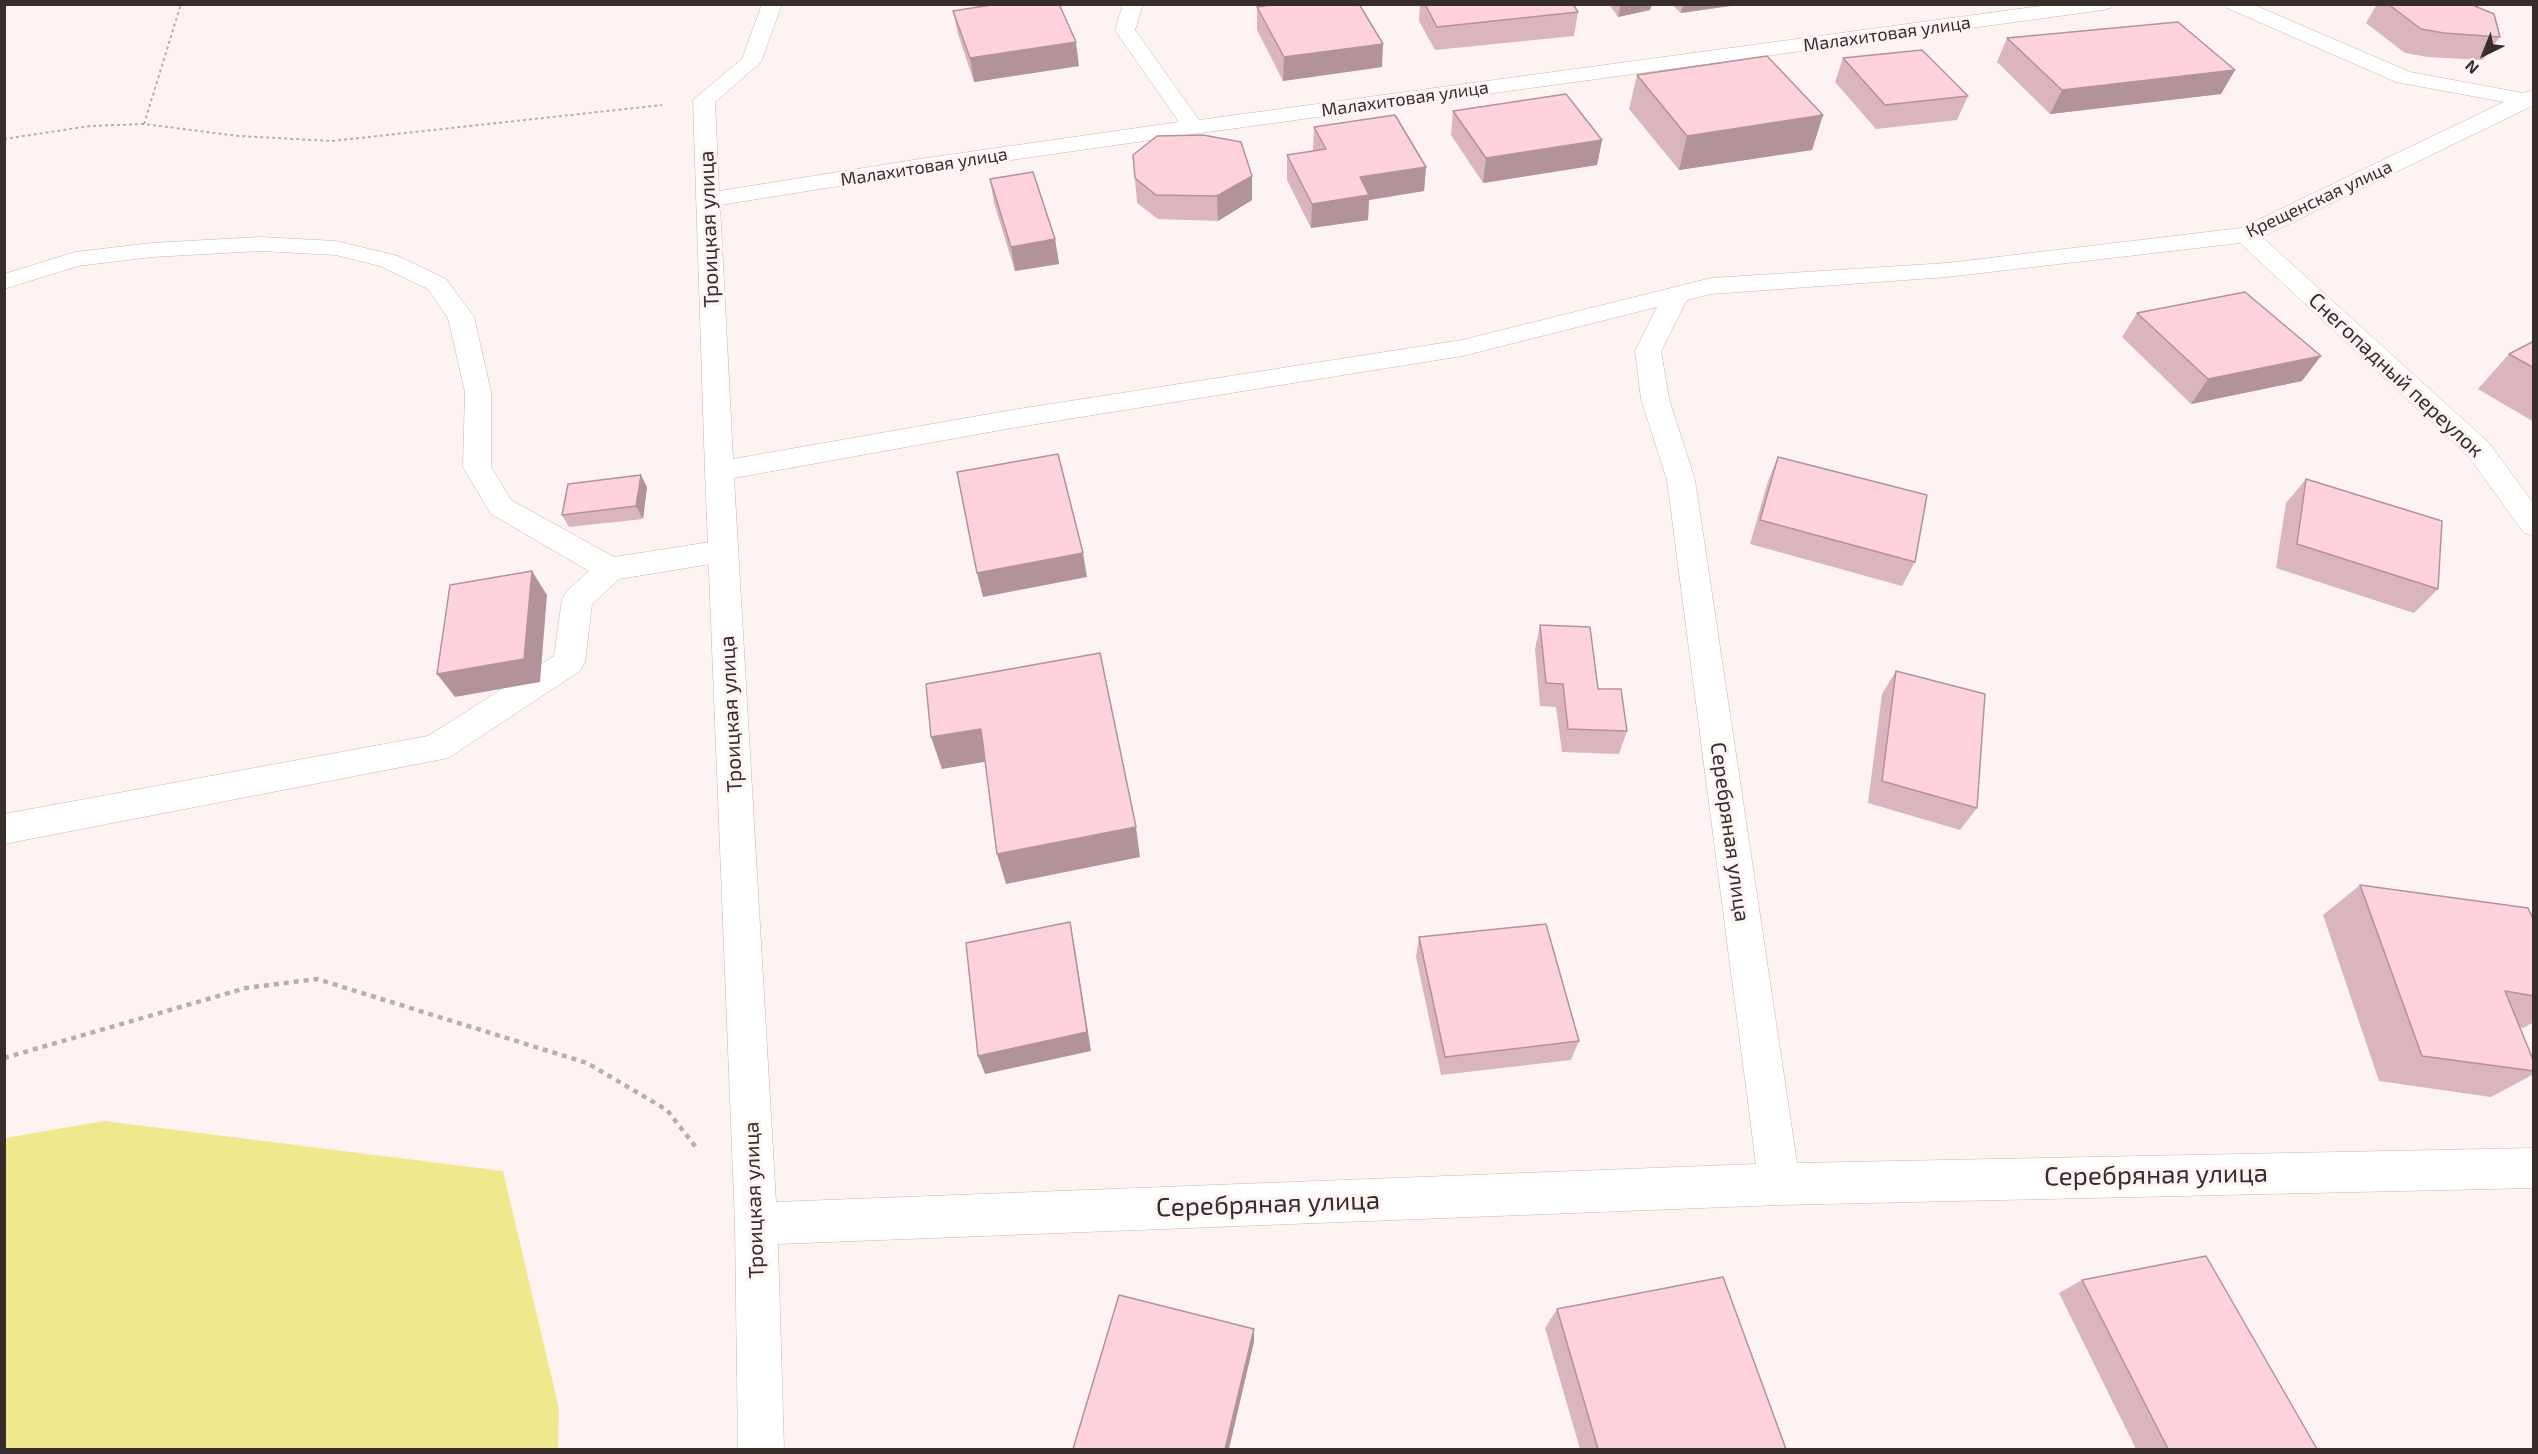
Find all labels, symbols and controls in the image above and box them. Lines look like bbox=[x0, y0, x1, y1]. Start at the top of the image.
street label: Малахитовая улица bbox=[1802, 12, 1972, 56]
north arrow bbox=[2454, 24, 2514, 84]
text: N bbox=[2461, 57, 2482, 78]
street label: Малахитовая улица bbox=[1320, 77, 1490, 121]
street label: Малахитовая улица bbox=[839, 143, 1009, 191]
street label: Троицкая улица bbox=[694, 150, 724, 308]
street label: Крещенская улица bbox=[2243, 156, 2395, 242]
street label: Снегопадный переулок bbox=[2303, 287, 2489, 463]
street label: Троицкая улица bbox=[714, 635, 748, 793]
street label: Серебряная улица bbox=[1705, 741, 1755, 923]
street label: Троицкая улица bbox=[739, 1121, 769, 1279]
street label: Серебряная улица bbox=[2044, 1157, 2268, 1193]
street label: Серебряная улица bbox=[1155, 1184, 1381, 1224]

